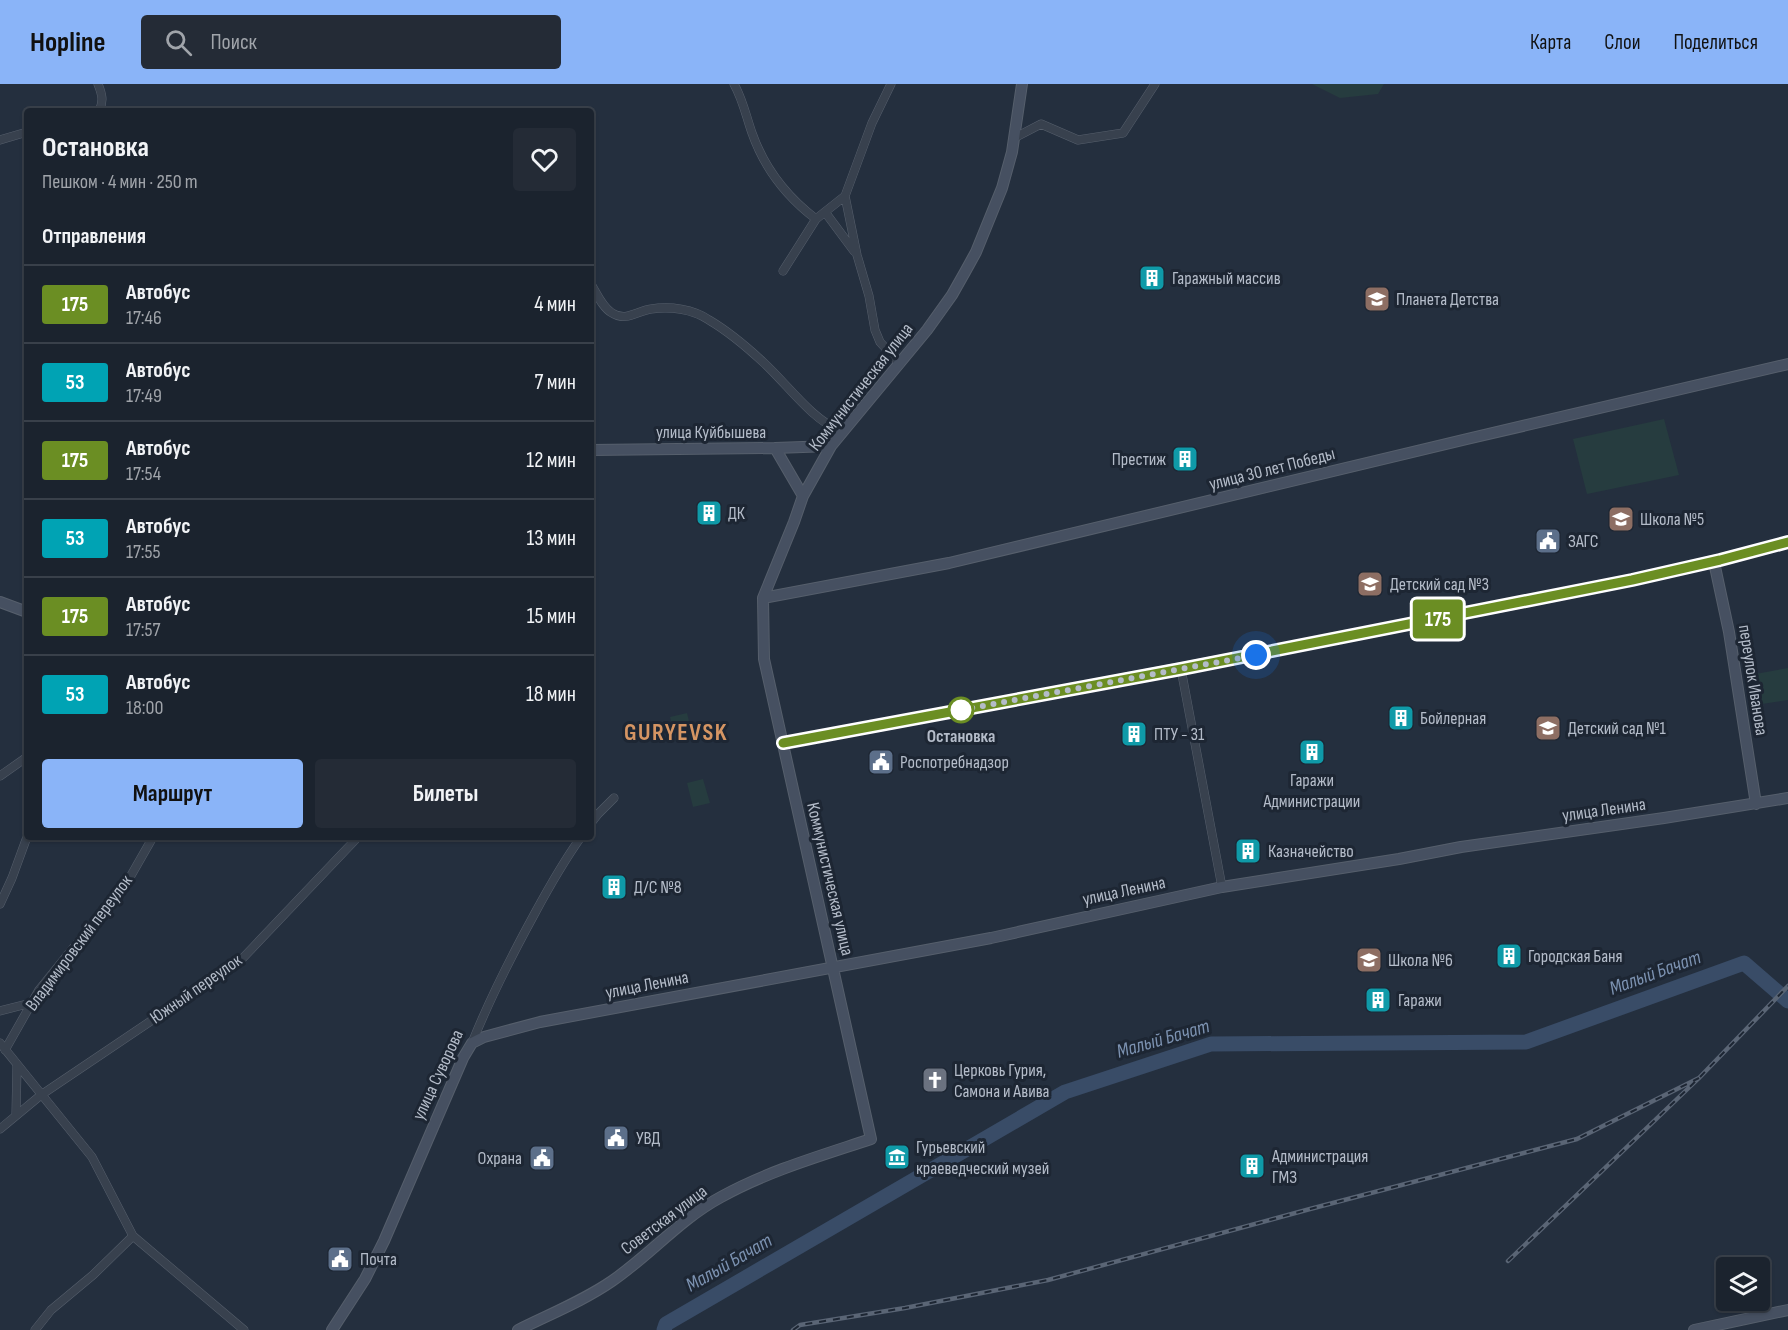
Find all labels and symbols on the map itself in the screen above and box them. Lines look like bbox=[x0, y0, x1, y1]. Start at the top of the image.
building icon: Гаражный массив bbox=[1137, 263, 1167, 293]
place label: Гаражный массив bbox=[1172, 268, 1281, 289]
school or university icon: Планета Детства bbox=[1362, 284, 1392, 314]
place label: Планета Детства bbox=[1396, 289, 1499, 310]
street label: Коммунистическая улица bbox=[805, 319, 918, 455]
street label: улица Куйбышева bbox=[656, 422, 766, 443]
street label: улица 30 лет Победы bbox=[1207, 443, 1337, 495]
building icon: Престиж bbox=[1170, 444, 1200, 474]
place label: Престиж bbox=[1112, 449, 1166, 470]
building icon: ДК bbox=[694, 498, 724, 528]
place label: ДК bbox=[728, 503, 746, 524]
school or university icon: Школа №5 bbox=[1606, 504, 1636, 534]
place label: Школа №5 bbox=[1640, 509, 1704, 530]
public building icon: ЗАГС bbox=[1533, 526, 1563, 556]
place label: ЗАГС bbox=[1568, 531, 1599, 552]
school or university icon: Детский сад №3 bbox=[1355, 569, 1385, 599]
place label: Детский сад №3 bbox=[1390, 574, 1489, 595]
line badge: 175 bbox=[1404, 600, 1472, 638]
street label: переулок Иванова bbox=[1734, 623, 1772, 737]
your location bbox=[1241, 640, 1271, 670]
marker: Остановка bbox=[948, 697, 974, 723]
building icon: Бойлерная bbox=[1386, 703, 1416, 733]
place label: Бойлерная bbox=[1420, 708, 1486, 729]
school or university icon: Детский сад №1 bbox=[1533, 713, 1563, 743]
district label: GURYEVSK bbox=[624, 718, 728, 747]
place label: Детский сад №1 bbox=[1568, 718, 1666, 739]
building icon: ПТУ - 31 bbox=[1119, 719, 1149, 749]
place label: ПТУ - 31 bbox=[1154, 724, 1205, 745]
place label: Остановка bbox=[927, 726, 995, 747]
building icon: Гаражи Администрации bbox=[1297, 737, 1327, 767]
public building icon: Роспотребнадзор bbox=[866, 747, 896, 777]
place label: Роспотребнадзор bbox=[900, 752, 1009, 773]
place label: Гаражи Администрации bbox=[1263, 770, 1360, 812]
street label: улица Ленина bbox=[1561, 794, 1647, 826]
street label: Коммунистическая улица bbox=[802, 800, 858, 958]
building icon: Казначейство bbox=[1233, 836, 1263, 866]
place label: Казначейство bbox=[1268, 841, 1354, 862]
street label: Владимировский переулок bbox=[21, 871, 137, 1015]
building icon: Д/С №8 bbox=[599, 872, 629, 902]
street label: улица Ленина bbox=[1081, 872, 1167, 910]
place label: Д/С №8 bbox=[634, 877, 682, 898]
building icon: Городская Баня bbox=[1494, 941, 1524, 971]
school or university icon: Школа №6 bbox=[1354, 945, 1384, 975]
water label: Малый Бачат bbox=[1606, 945, 1704, 1001]
place label: Городская Баня bbox=[1528, 946, 1623, 967]
street label: Южный переулок bbox=[146, 950, 246, 1028]
place label: Школа №6 bbox=[1388, 950, 1453, 971]
street label: улица Ленина bbox=[604, 967, 690, 1003]
building icon: Гаражи bbox=[1363, 985, 1393, 1015]
place label: Гаражи bbox=[1398, 990, 1442, 1011]
water label: Малый Бачат bbox=[1114, 1014, 1213, 1064]
street label: улица Суворова bbox=[408, 1026, 468, 1123]
place label: Церковь Гурия, Самона и Авива bbox=[954, 1060, 1050, 1102]
church icon: Церковь Гурия, Самона и Авива bbox=[920, 1065, 950, 1095]
public building icon: УВД bbox=[601, 1123, 631, 1153]
place label: УВД bbox=[636, 1128, 661, 1149]
place label: Гурьевский краеведческий музей bbox=[916, 1137, 1049, 1179]
museum icon: Гурьевский краеведческий музей bbox=[882, 1142, 912, 1172]
public building icon: Охрана bbox=[527, 1143, 557, 1173]
place label: Администрация ГМЗ bbox=[1271, 1146, 1368, 1188]
place label: Охрана bbox=[478, 1148, 522, 1169]
building icon: Администрация ГМЗ bbox=[1237, 1151, 1267, 1181]
street label: Советская улица bbox=[617, 1181, 711, 1259]
water label: Малый Бачат bbox=[682, 1229, 777, 1297]
public building icon: Почта bbox=[325, 1244, 355, 1274]
place label: Почта bbox=[360, 1249, 397, 1270]

